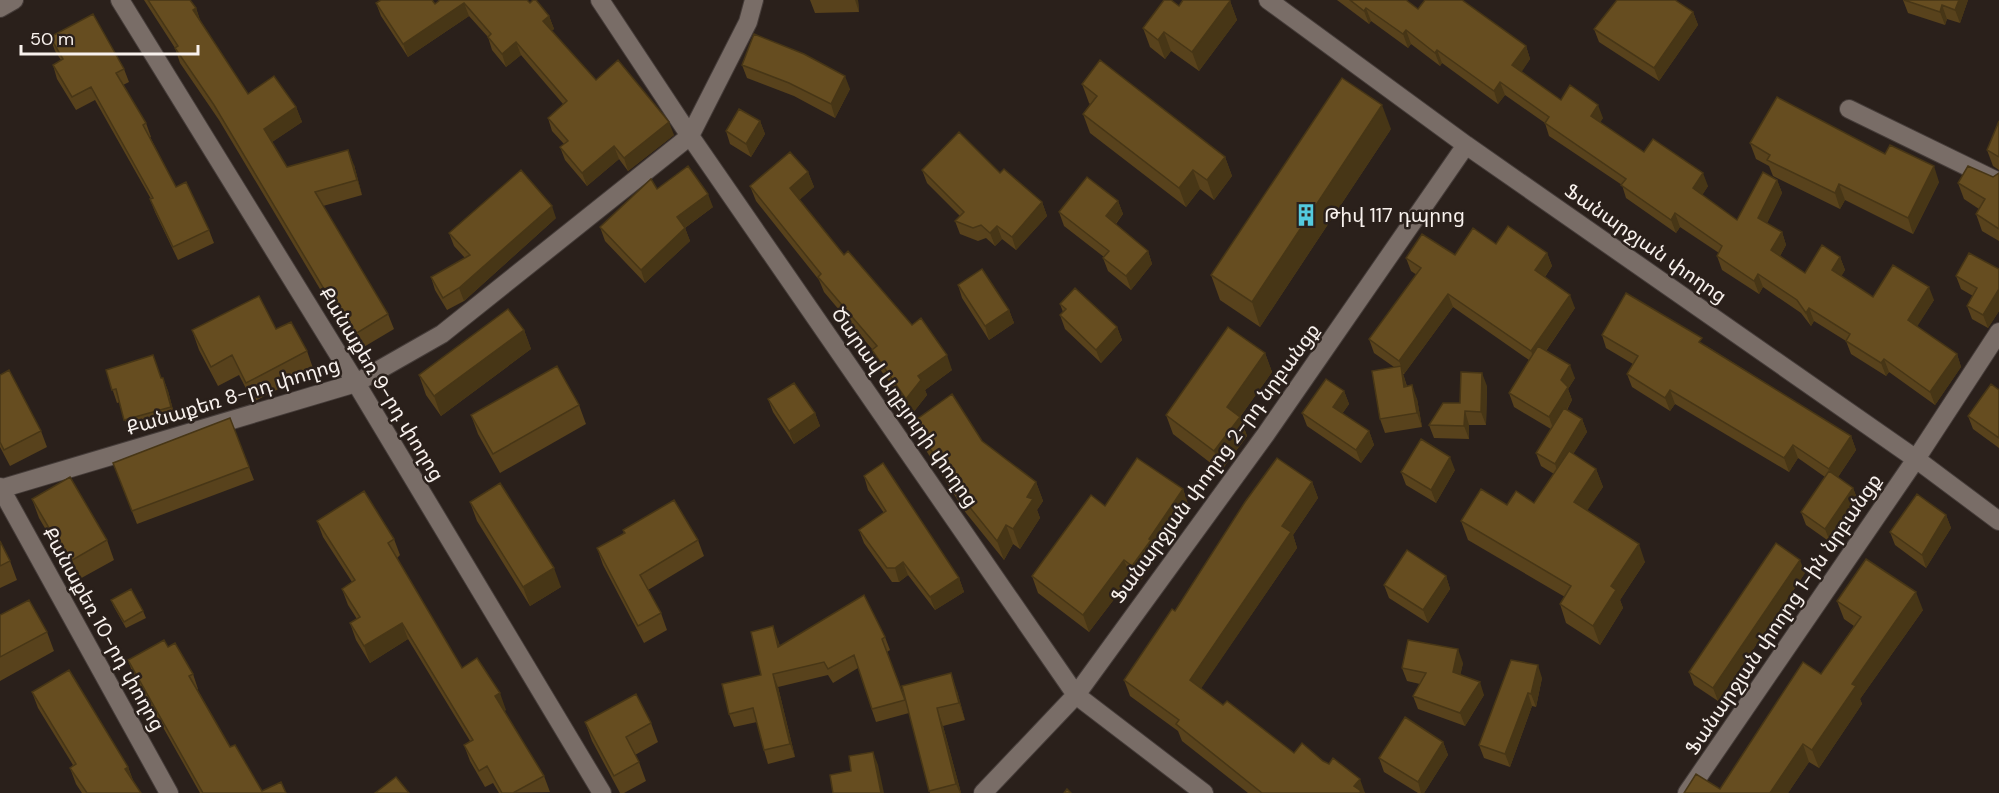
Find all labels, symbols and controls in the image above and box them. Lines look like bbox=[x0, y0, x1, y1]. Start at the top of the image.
scale bar bbox=[21, 18, 198, 56]
text: 50 m bbox=[30, 27, 74, 51]
street label: Ֆանարջյան փողոց bbox=[1560, 177, 1732, 309]
building icon: Թիվ 117 դպրոց bbox=[1293, 202, 1319, 228]
place label: Թիվ 117 դպրոց bbox=[1324, 202, 1465, 228]
street label: Քանաքեռ 9-րդ փողոց bbox=[314, 282, 450, 486]
street label: Ծարավ Աղբյուրի փողոց bbox=[826, 302, 984, 512]
street label: Ֆանարջյան փողոց 2-րդ նրբանցք bbox=[1105, 318, 1325, 608]
street label: Քանաքեռ 8-րդ փողոց bbox=[123, 351, 343, 441]
street label: Ֆանարջյան փողոց 1-ին նրբանցք bbox=[1679, 468, 1887, 760]
street label: Քանաքեռ 10-րդ փողոց bbox=[37, 522, 171, 736]

